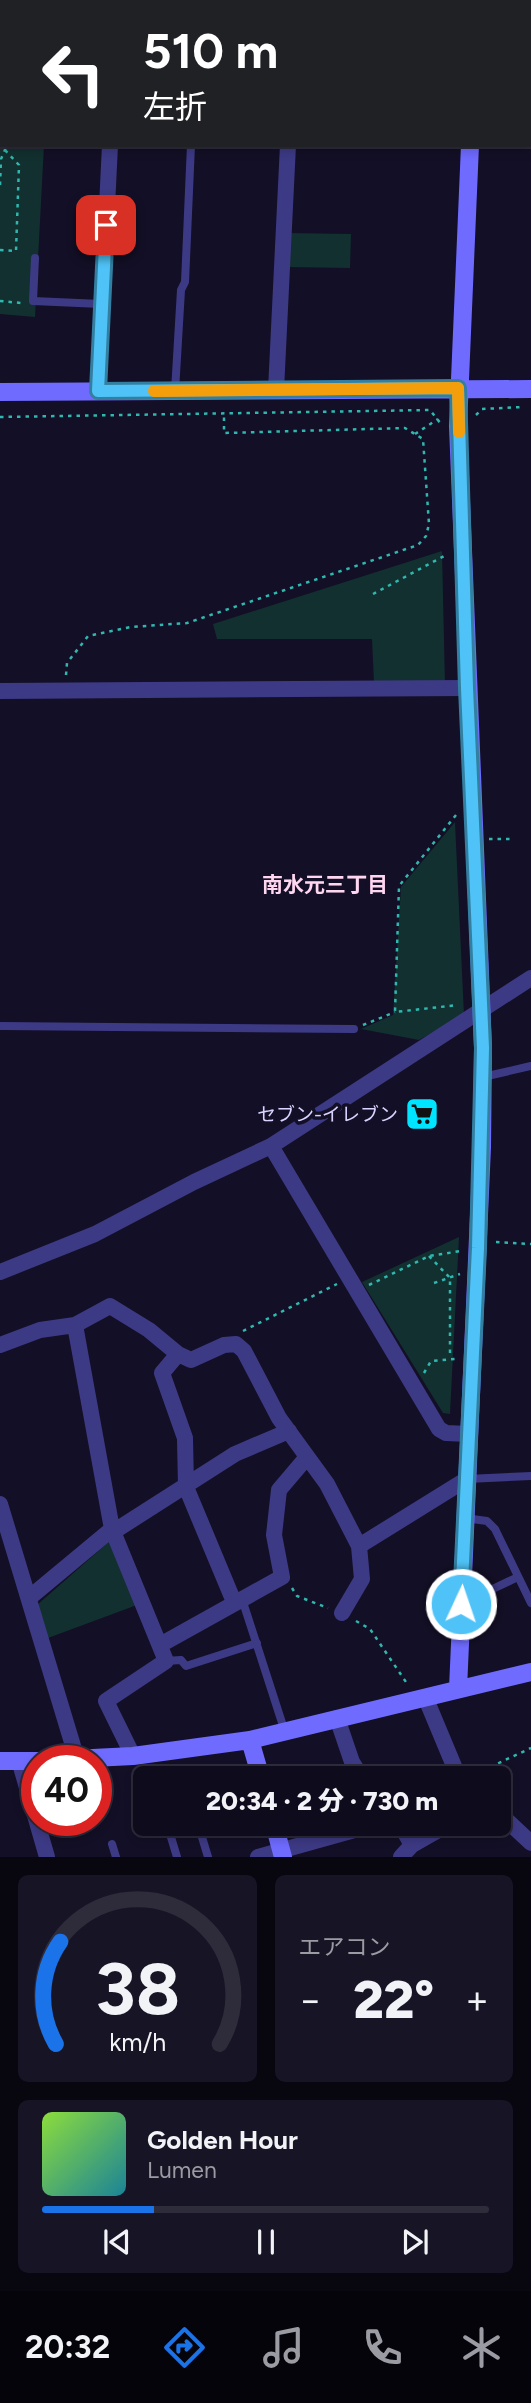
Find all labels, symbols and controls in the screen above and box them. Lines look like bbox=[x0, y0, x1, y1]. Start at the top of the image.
text: 510 m bbox=[143, 21, 278, 80]
icon: left bbox=[28, 28, 119, 119]
text: 左折 bbox=[143, 88, 207, 126]
pin bbox=[76, 195, 136, 255]
icon: arrive bbox=[87, 206, 125, 244]
district label: 南水元三丁目 bbox=[262, 872, 388, 897]
supermarket icon: セブン-イレブン bbox=[403, 1095, 441, 1133]
place label: セブン-イレブン bbox=[257, 1103, 398, 1126]
position arrow bbox=[424, 1567, 498, 1641]
speed limit sign: 40 bbox=[21, 1745, 112, 1836]
text: 20:34 · 2 分 · 730 m bbox=[206, 1785, 438, 1817]
text: エアコン bbox=[299, 1933, 391, 1961]
text: 38 bbox=[95, 1946, 180, 2033]
text: 22° bbox=[353, 1969, 434, 2031]
text: − bbox=[299, 1977, 322, 2023]
text: + bbox=[465, 1977, 489, 2023]
text: km/h bbox=[109, 2027, 166, 2057]
text: Golden Hour bbox=[147, 2124, 298, 2156]
text: Lumen bbox=[147, 2156, 217, 2184]
icon: previous bbox=[98, 2223, 136, 2261]
icon: pause bbox=[247, 2223, 285, 2261]
icon: next bbox=[396, 2223, 434, 2261]
icon: directions bbox=[160, 2323, 209, 2372]
icon: music bbox=[259, 2323, 308, 2372]
icon: phone bbox=[358, 2323, 407, 2372]
icon: climate bbox=[457, 2323, 506, 2372]
text: 20:32 bbox=[25, 2328, 110, 2366]

